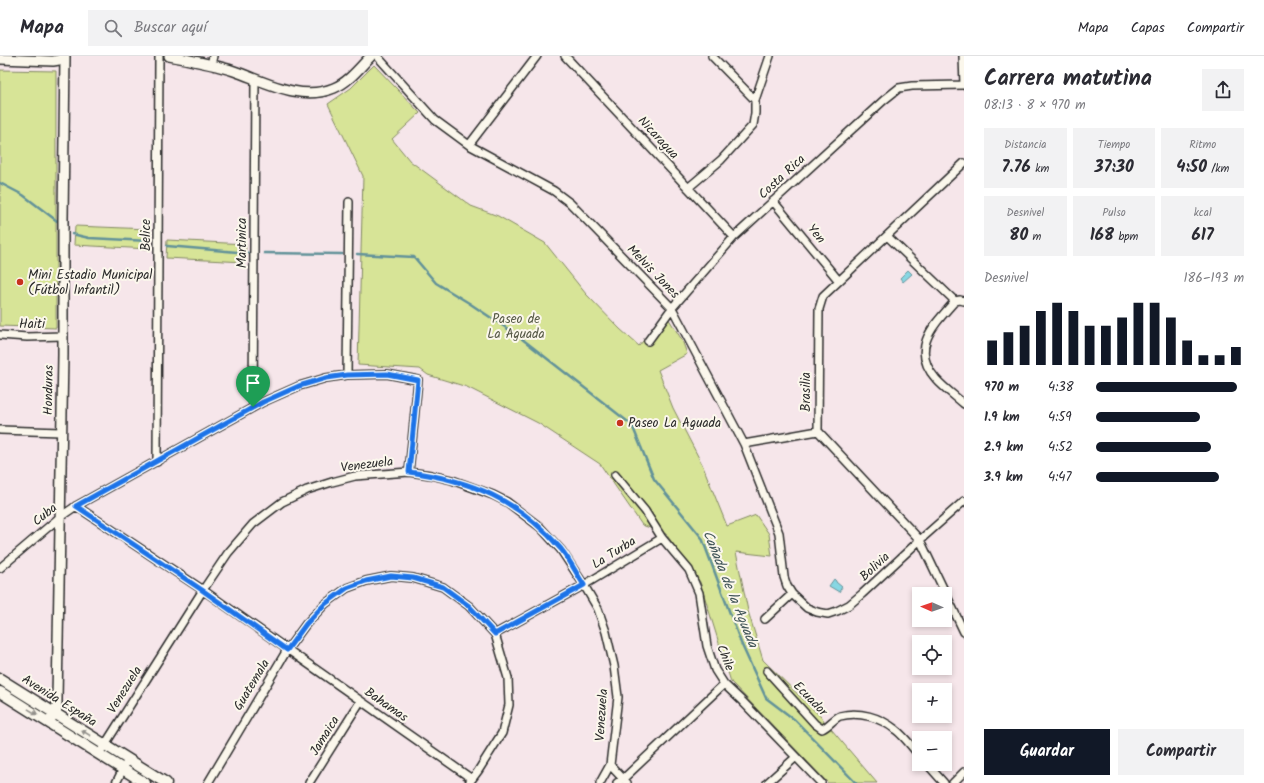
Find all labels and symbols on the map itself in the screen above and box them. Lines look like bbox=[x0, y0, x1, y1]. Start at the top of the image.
street label: Nicaragua bbox=[632, 112, 684, 164]
street label: Costa Rica bbox=[754, 150, 810, 204]
street label: Martinica bbox=[232, 218, 253, 268]
street label: Belice bbox=[136, 219, 157, 251]
street label: Yen bbox=[801, 220, 831, 249]
street label: Melvis Jones bbox=[622, 240, 685, 304]
place label: Mini Estadio Municipal (Fútbol Infantil) bbox=[28, 265, 152, 301]
marker: Mini Estadio Municipal (Fútbol Infantil) bbox=[15, 277, 25, 287]
park label: Paseo de La Aguada bbox=[487, 309, 545, 345]
street label: Haiti bbox=[19, 314, 46, 335]
street label: Honduras bbox=[38, 364, 60, 415]
pin bbox=[236, 366, 270, 407]
street label: Brasilia bbox=[796, 372, 817, 412]
place label: Paseo La Aguada bbox=[628, 413, 721, 434]
marker: Paseo La Aguada bbox=[615, 418, 625, 428]
street label: Venezuela bbox=[340, 451, 394, 479]
street label: Cuba bbox=[28, 498, 62, 532]
water label: Cañada de la Aguada bbox=[696, 527, 764, 652]
street label: La Turba bbox=[588, 531, 640, 575]
street label: Bolivia bbox=[855, 547, 895, 587]
north arrow bbox=[912, 587, 952, 627]
street label: Chile bbox=[710, 642, 740, 675]
street label: Guatemala bbox=[228, 655, 276, 715]
street label: Venezuela bbox=[102, 662, 148, 718]
street label: Avenida España bbox=[17, 669, 101, 733]
street label: Ecuador bbox=[788, 676, 833, 722]
street label: Bahamas bbox=[360, 682, 413, 728]
street label: Venezuela bbox=[590, 688, 614, 742]
one-way arrow bbox=[28, 708, 38, 716]
street label: Jamaica bbox=[305, 712, 345, 760]
one-way arrow bbox=[80, 729, 92, 736]

